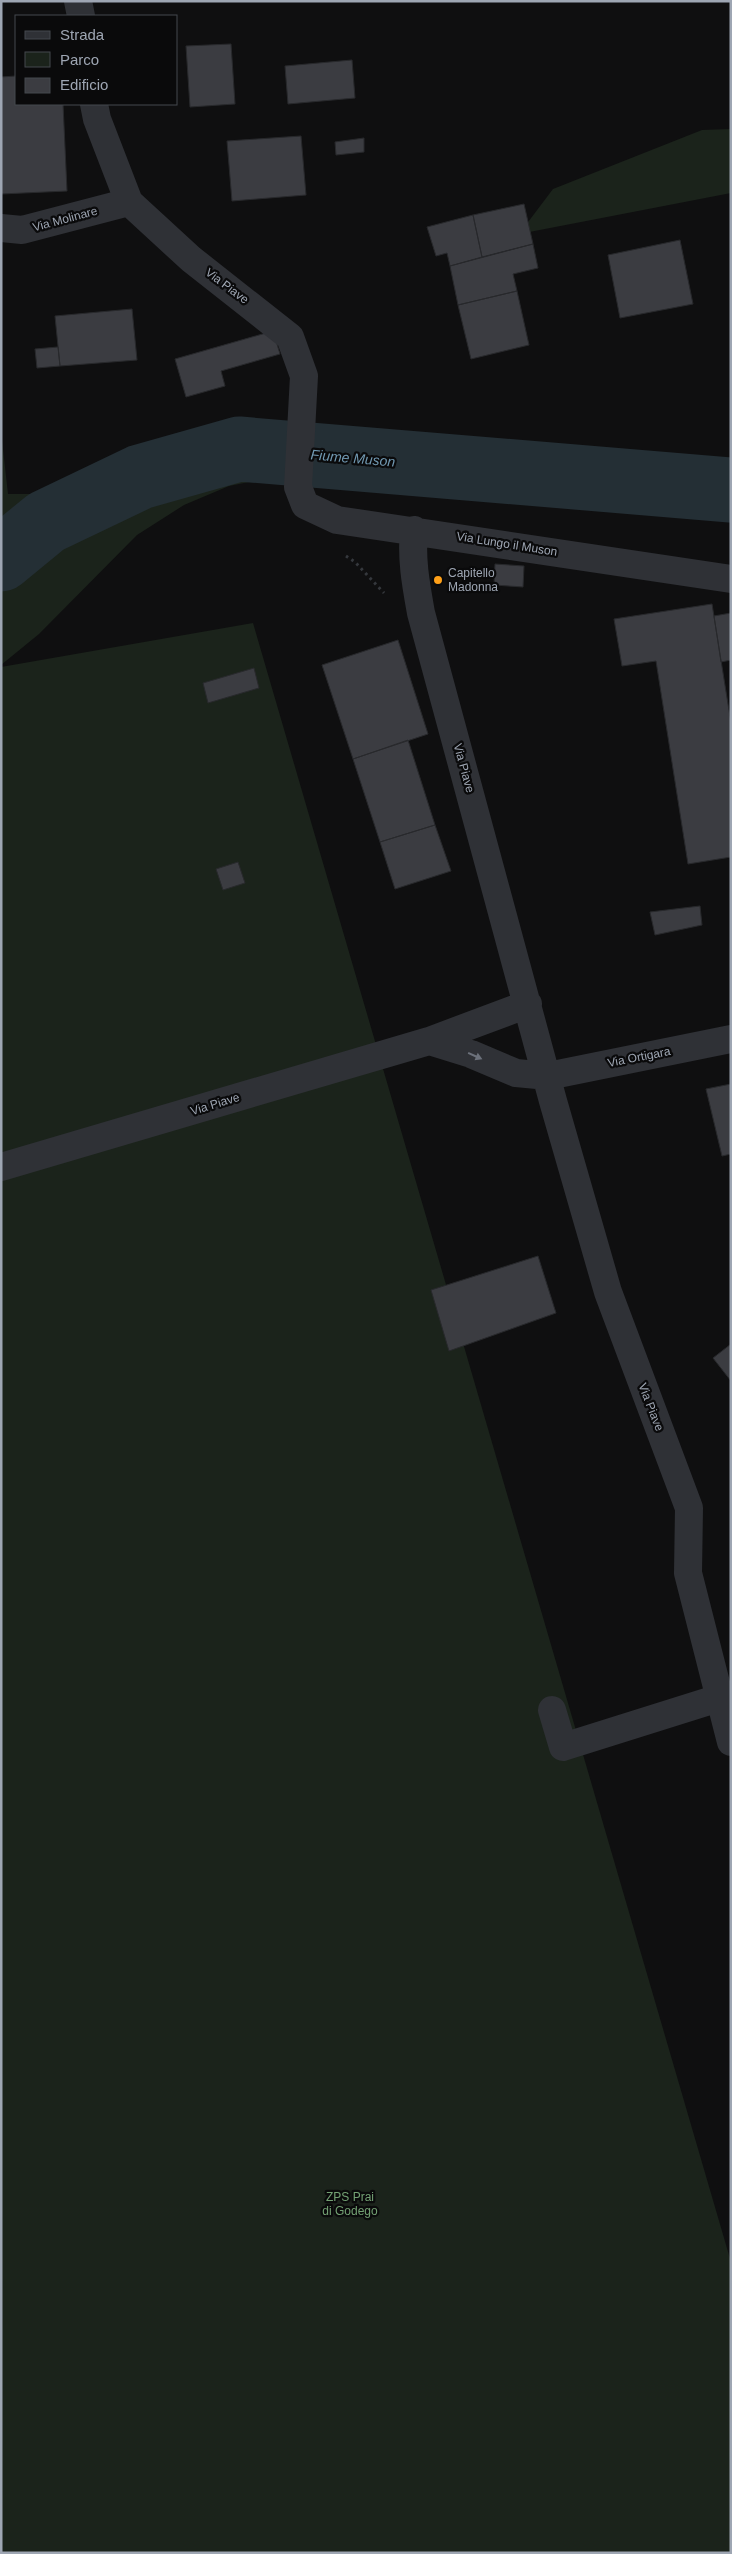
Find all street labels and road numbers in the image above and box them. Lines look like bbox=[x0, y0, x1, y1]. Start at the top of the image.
street label: Via Molinare bbox=[31, 204, 99, 234]
street label: Via Piave bbox=[203, 265, 252, 307]
street label: Via Lungo il Muson bbox=[456, 529, 558, 559]
street label: Via Piave bbox=[451, 742, 477, 795]
street label: Via Ortigara bbox=[606, 1044, 672, 1070]
street label: Via Piave bbox=[189, 1090, 241, 1118]
street label: Via Piave bbox=[635, 1381, 667, 1433]

